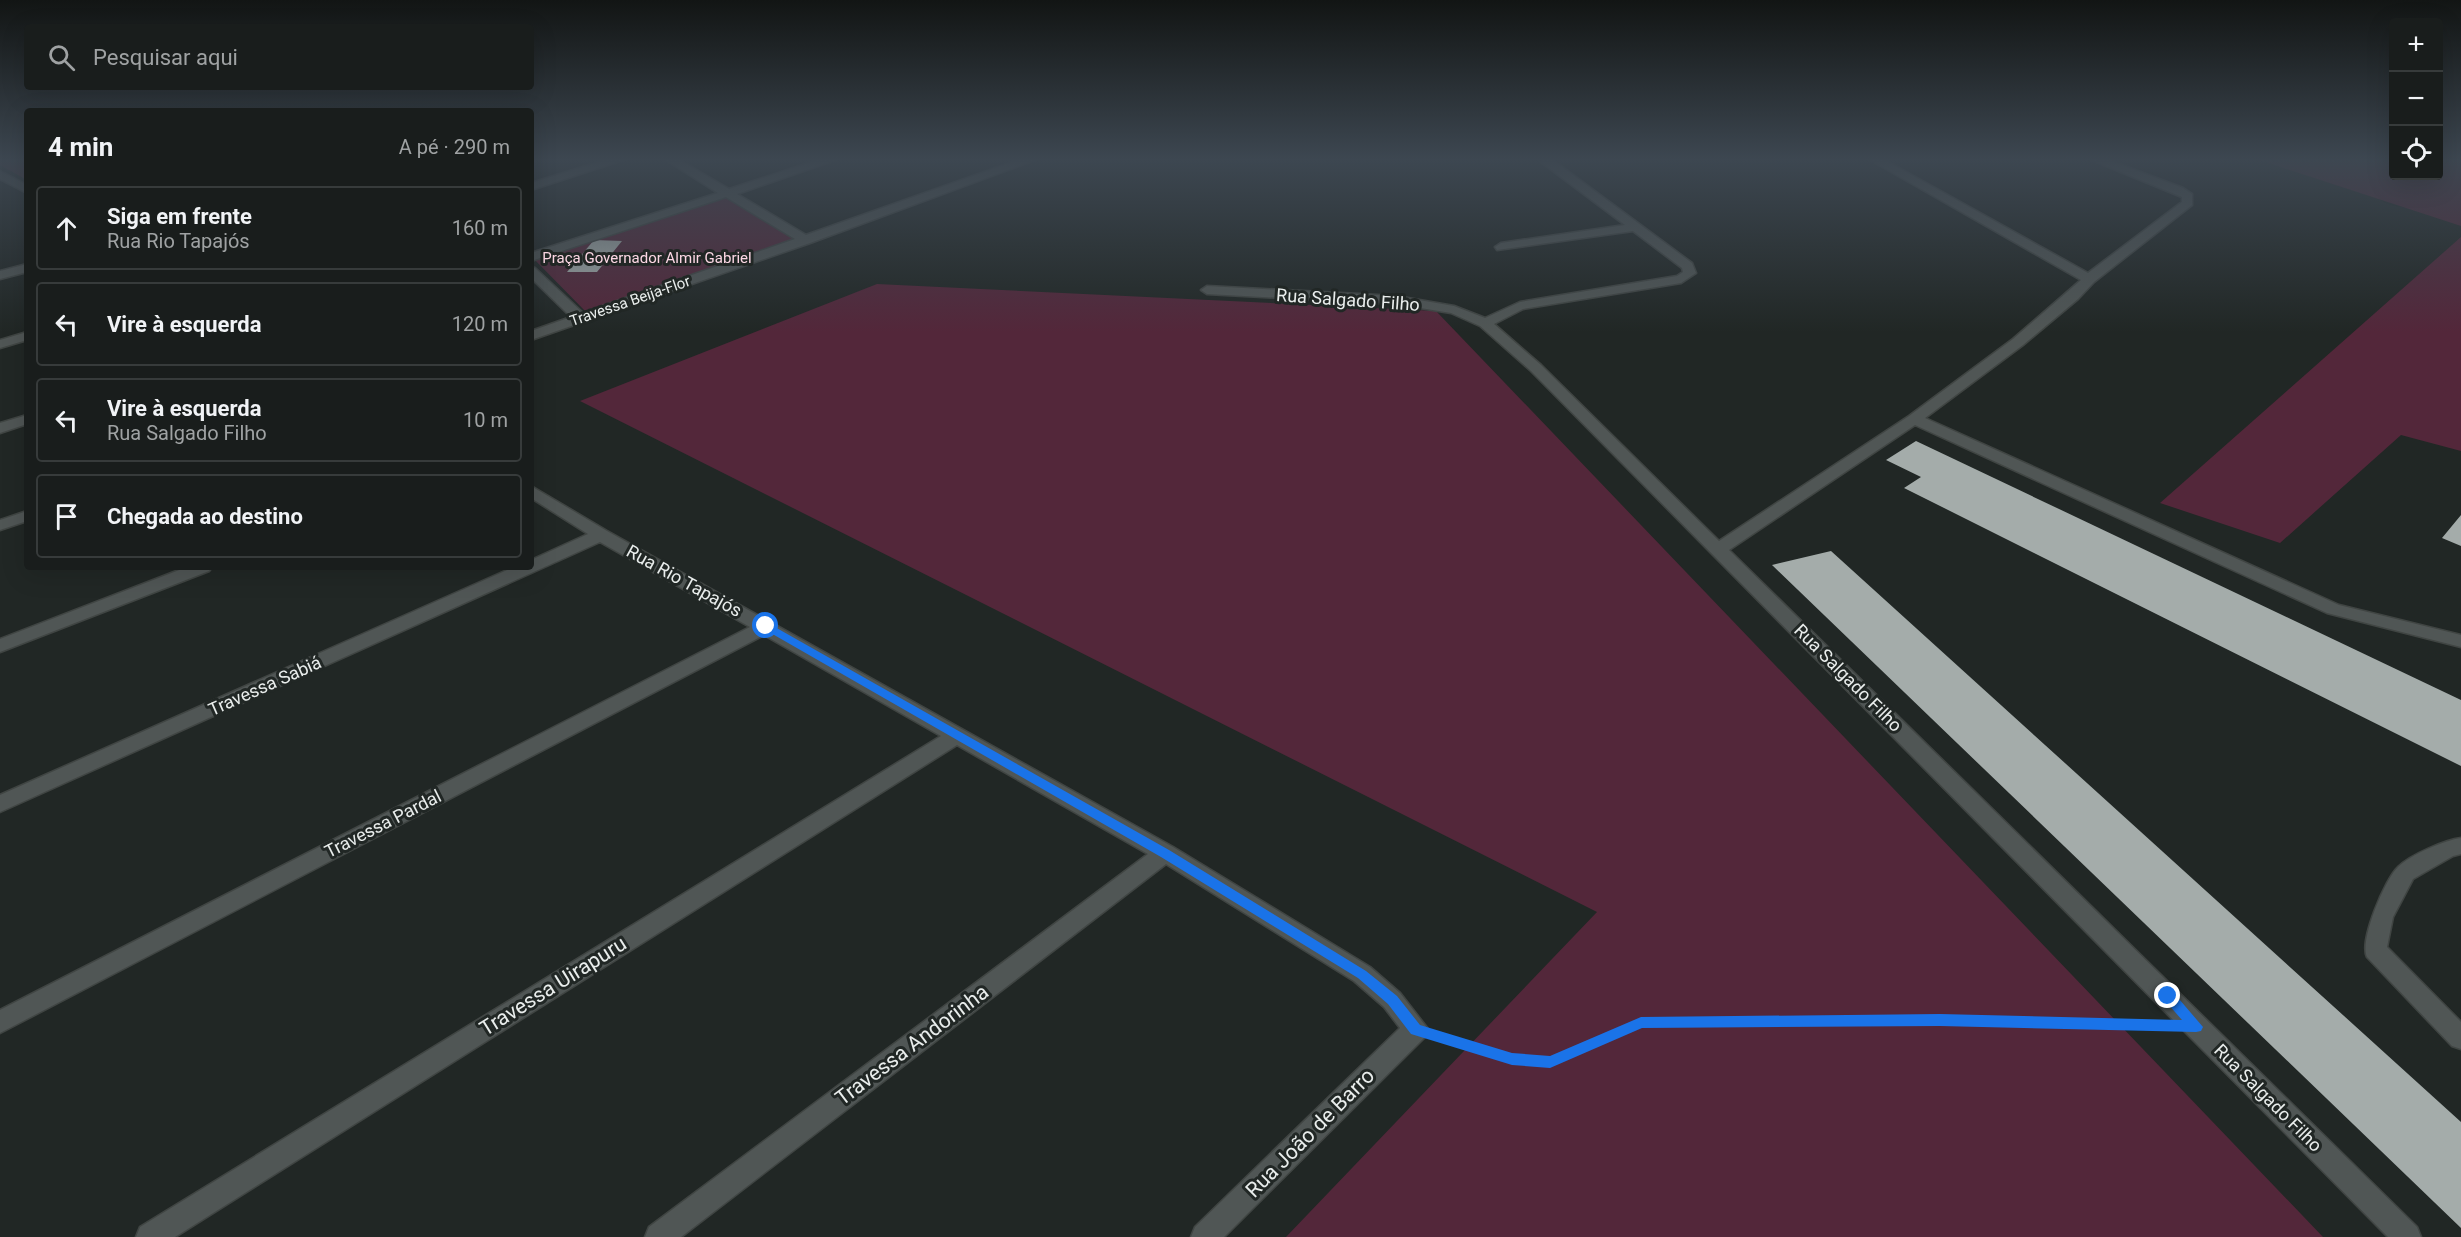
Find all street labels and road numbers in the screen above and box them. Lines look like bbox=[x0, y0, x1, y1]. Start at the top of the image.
street label: Travessa Beija-Flor bbox=[567, 272, 693, 330]
street label: Rua Salgado Filho bbox=[1276, 284, 1420, 315]
street label: Rua Rio Tapajós bbox=[623, 540, 745, 621]
street label: Rua Salgado Filho bbox=[1790, 619, 1907, 736]
street label: Travessa Sabiá bbox=[205, 651, 324, 720]
street label: Travessa Pardal bbox=[321, 785, 444, 862]
street label: Travessa Uirapuru bbox=[475, 931, 631, 1041]
street label: Travessa Andorinha bbox=[831, 980, 993, 1110]
street label: Rua Salgado Filho bbox=[2210, 1039, 2327, 1156]
street label: Rua João de Barro bbox=[1241, 1064, 1379, 1202]

